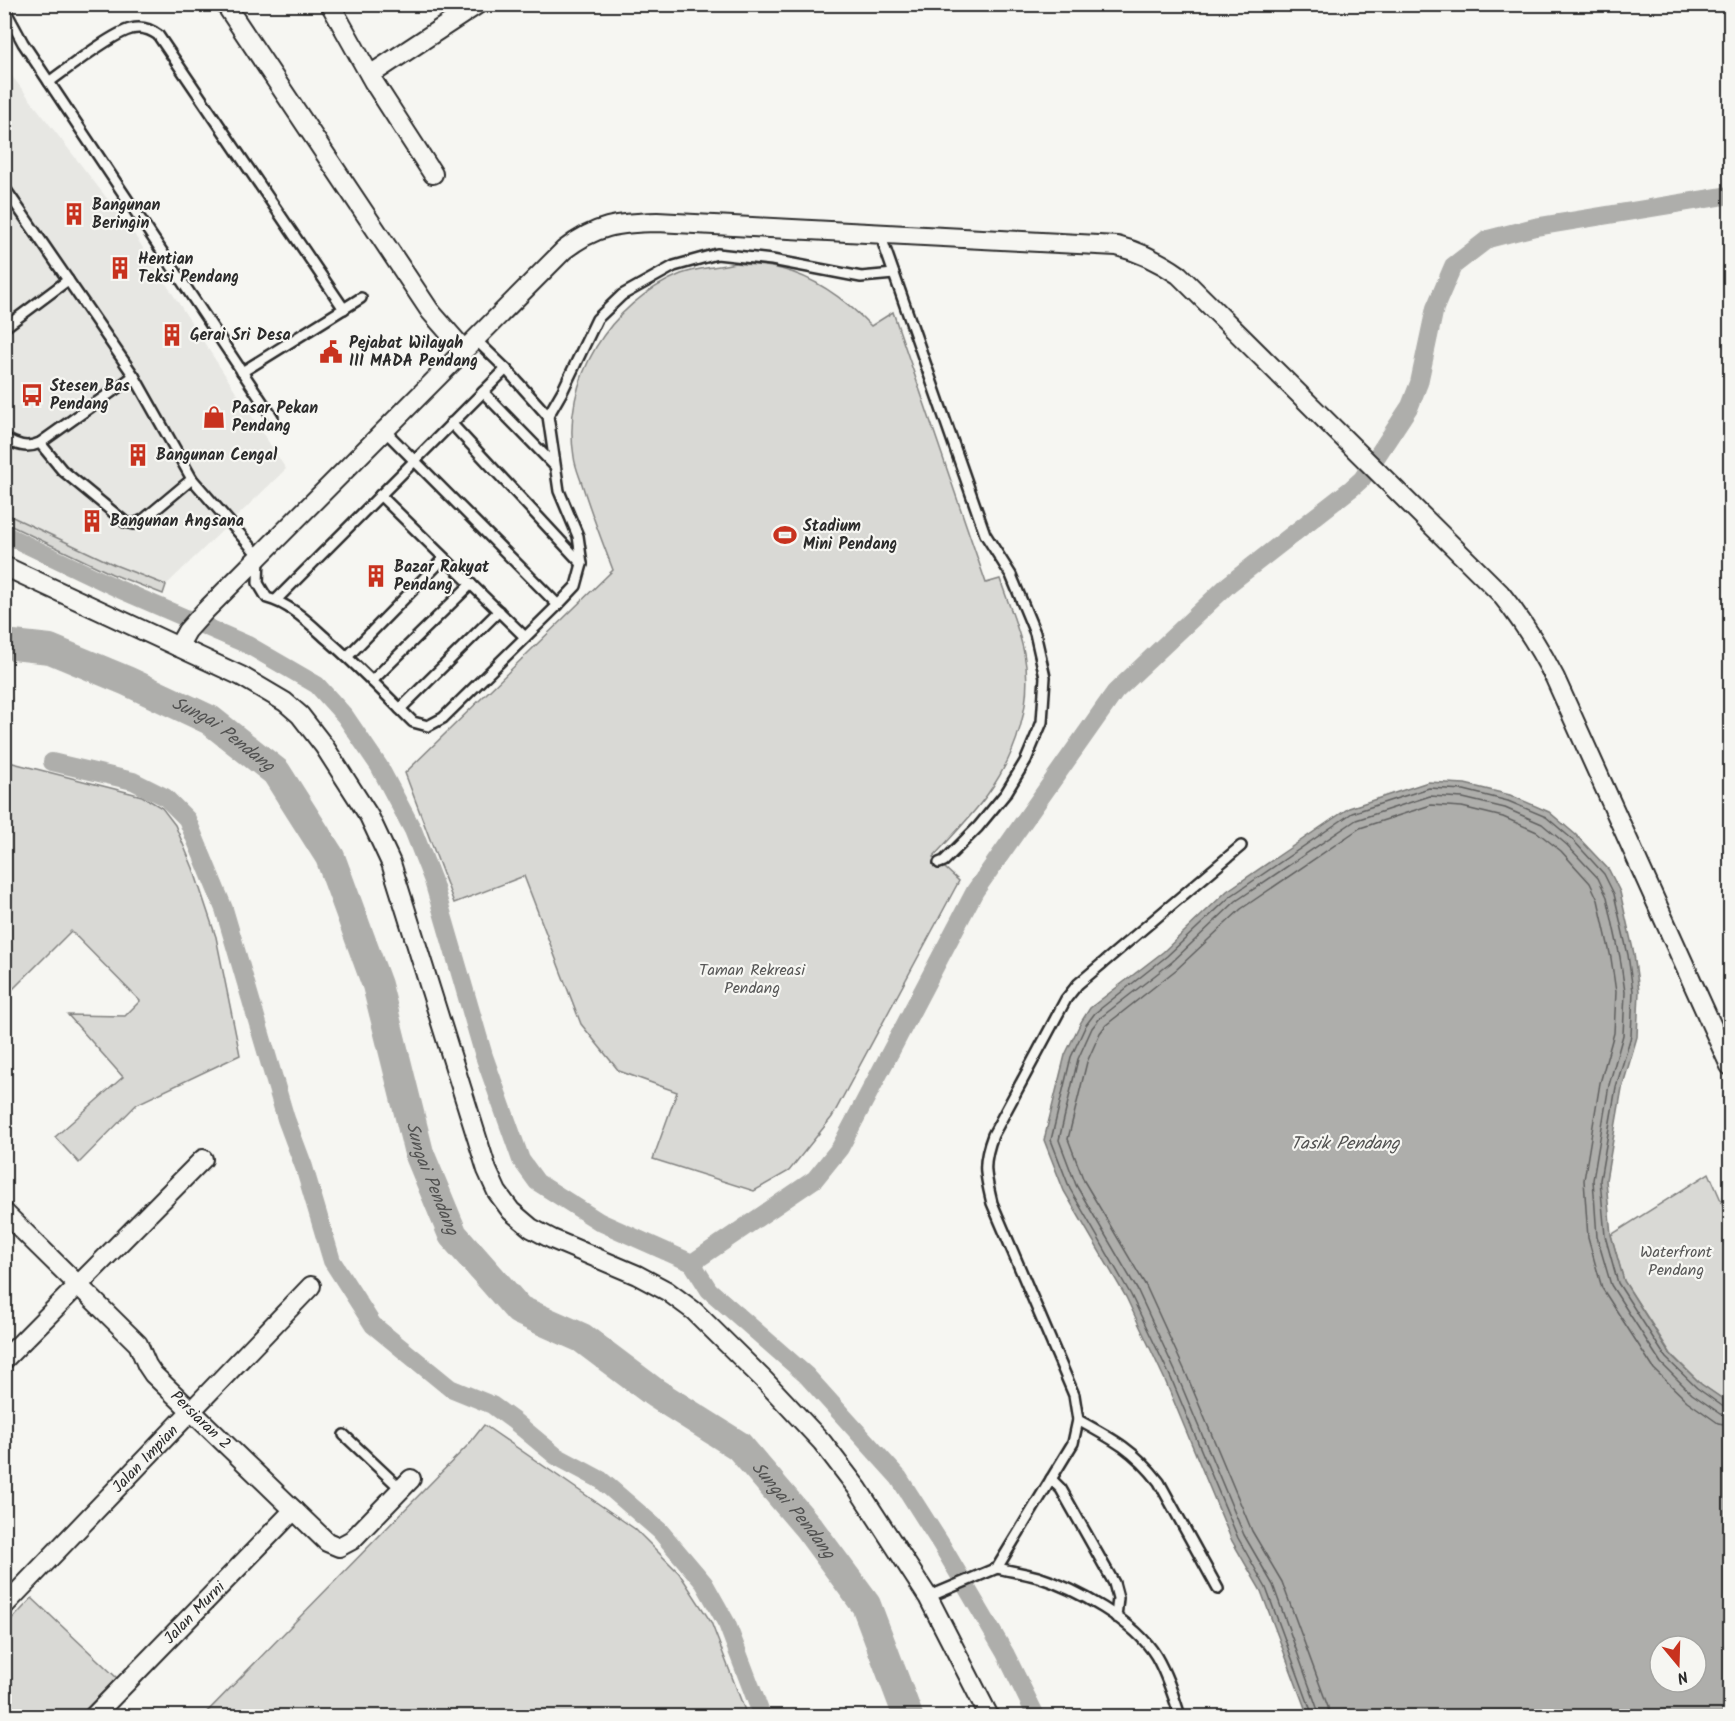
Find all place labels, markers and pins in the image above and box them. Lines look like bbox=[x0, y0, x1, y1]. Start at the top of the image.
place label: Bangunan Beringin bbox=[92, 193, 161, 236]
building icon: Bangunan Beringin bbox=[61, 201, 87, 227]
place label: Hentian Teksi Pendang bbox=[138, 247, 239, 290]
building icon: Hentian Teksi Pendang bbox=[107, 255, 133, 281]
building icon: Gerai Sri Desa bbox=[159, 322, 185, 348]
place label: Gerai Sri Desa bbox=[190, 323, 291, 348]
place label: Pejabat Wilayah III MADA Pendang bbox=[349, 331, 478, 374]
public building icon: Pejabat Wilayah III MADA Pendang bbox=[318, 339, 344, 365]
place label: Stesen Bas Pendang bbox=[50, 374, 130, 417]
bus stop icon: Stesen Bas Pendang bbox=[19, 382, 45, 408]
place label: Pasar Pekan Pendang bbox=[232, 396, 318, 439]
shop icon: Pasar Pekan Pendang bbox=[201, 404, 227, 430]
building icon: Bangunan Cengal bbox=[125, 442, 151, 468]
place label: Bangunan Cengal bbox=[156, 443, 278, 468]
building icon: Bangunan Angsana bbox=[79, 508, 105, 534]
place label: Bangunan Angsana bbox=[110, 509, 244, 534]
place label: Stadium Mini Pendang bbox=[803, 514, 897, 557]
sports icon: Stadium Mini Pendang bbox=[772, 522, 798, 548]
place label: Bazar Rakyat Pendang bbox=[394, 555, 490, 598]
building icon: Bazar Rakyat Pendang bbox=[363, 563, 389, 589]

